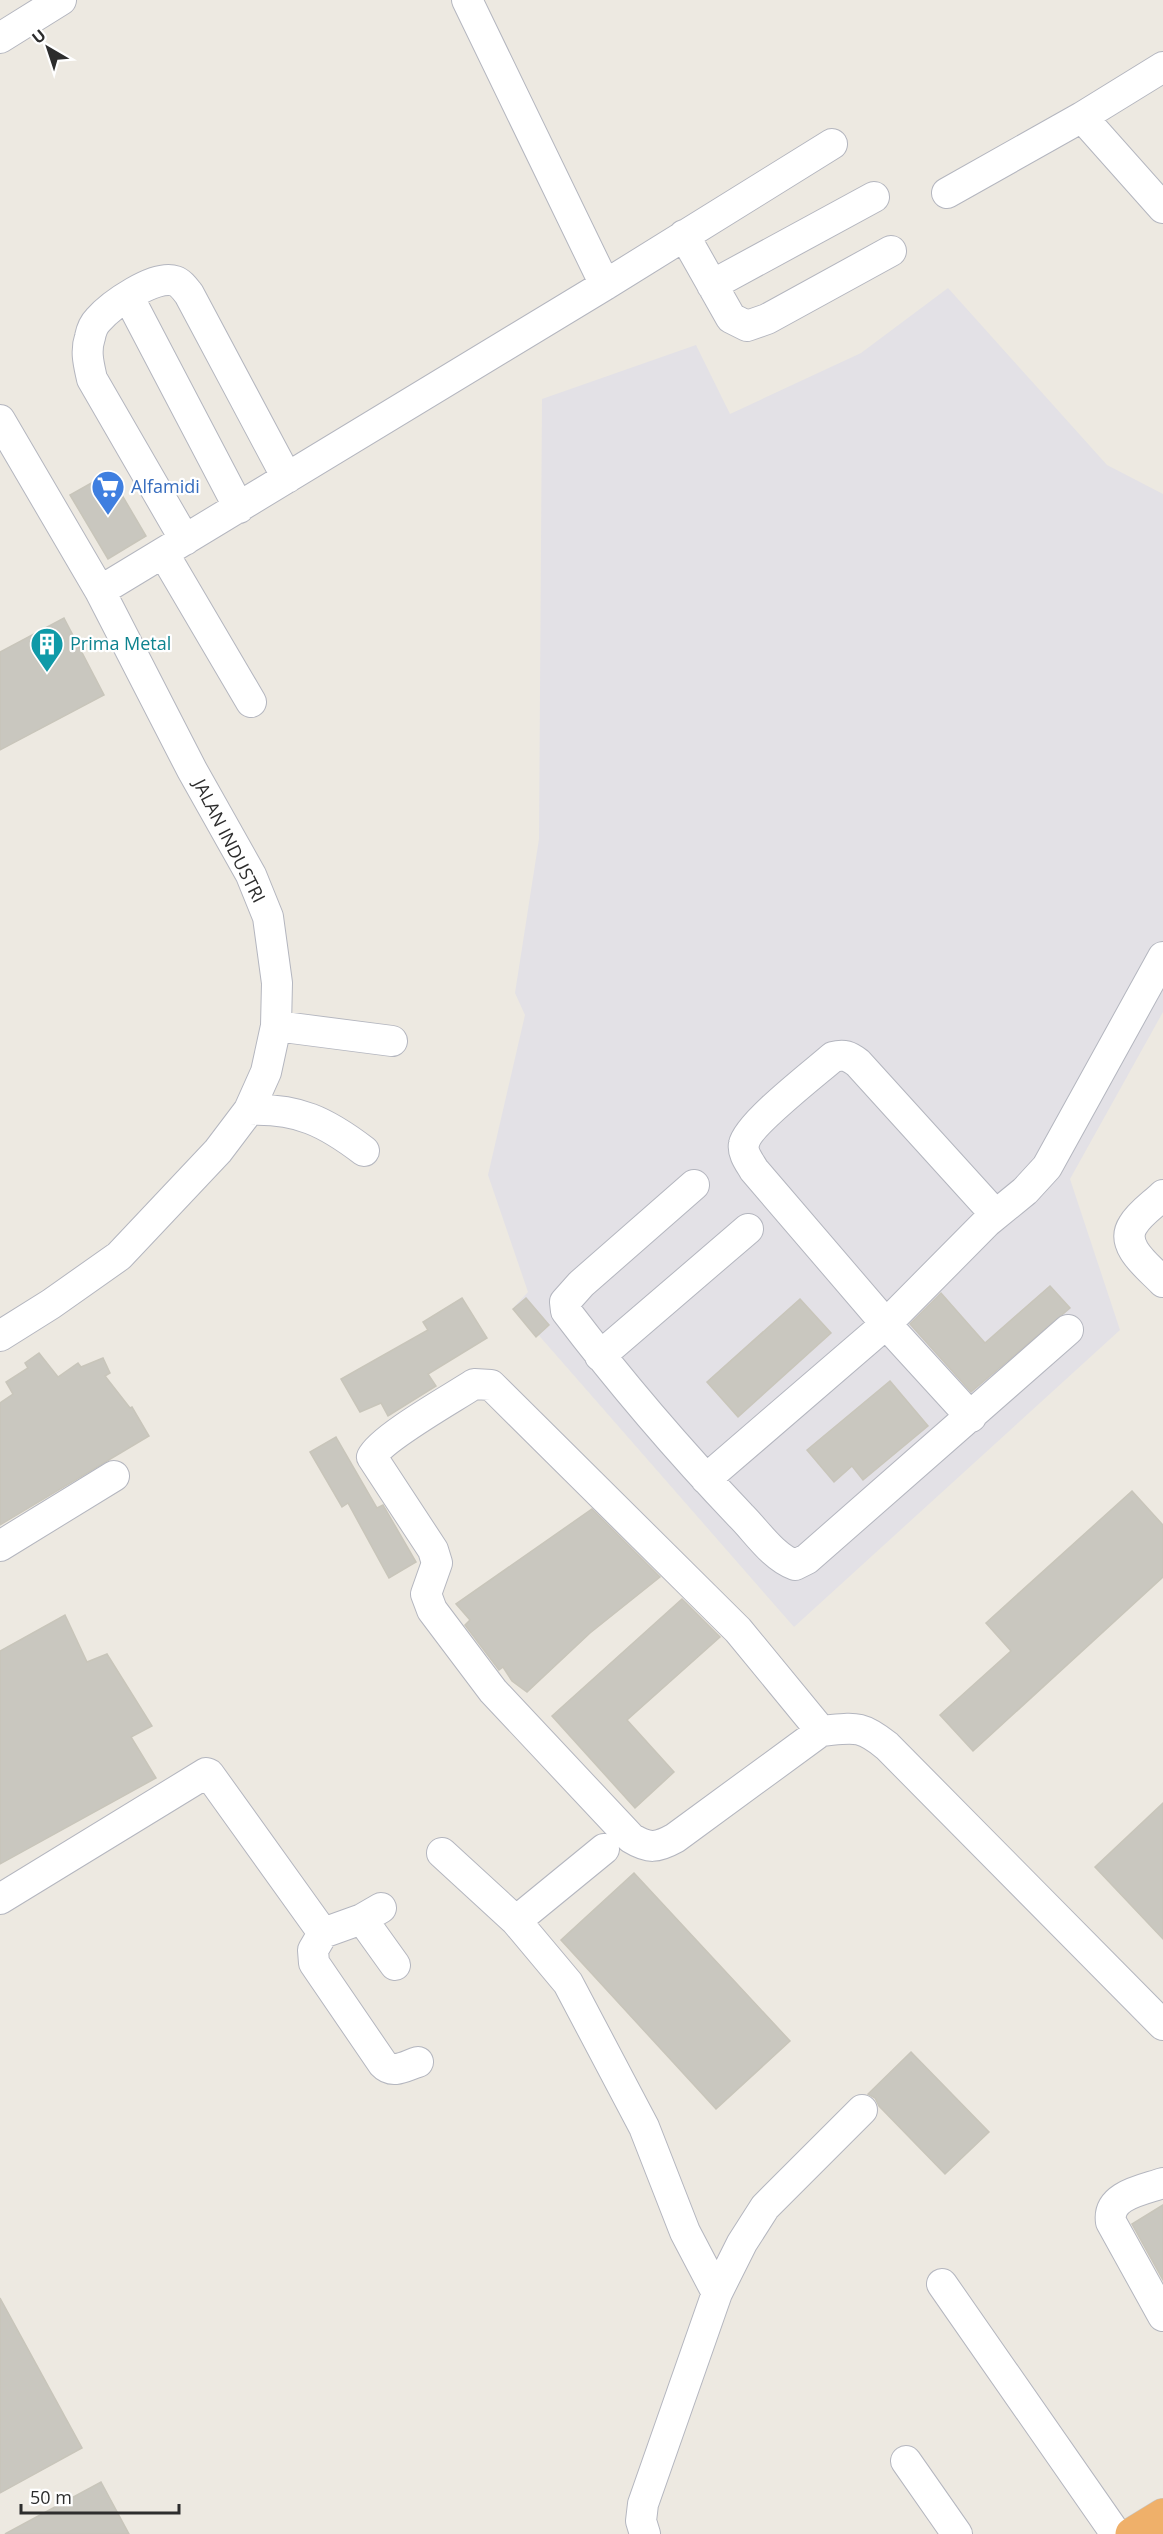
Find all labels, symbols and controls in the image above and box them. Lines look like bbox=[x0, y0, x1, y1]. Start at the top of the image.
north arrow bbox=[18, 18, 78, 78]
text: U bbox=[27, 24, 50, 49]
supermarket icon: Alfamidi bbox=[90, 469, 126, 516]
place label: Alfamidi bbox=[131, 474, 200, 498]
building icon: Prima Metal bbox=[29, 626, 65, 673]
place label: Prima Metal bbox=[70, 631, 171, 655]
street label: JALAN INDUSTRI bbox=[187, 773, 271, 907]
scale bar bbox=[21, 2477, 178, 2515]
text: 50 m bbox=[30, 2485, 72, 2509]

